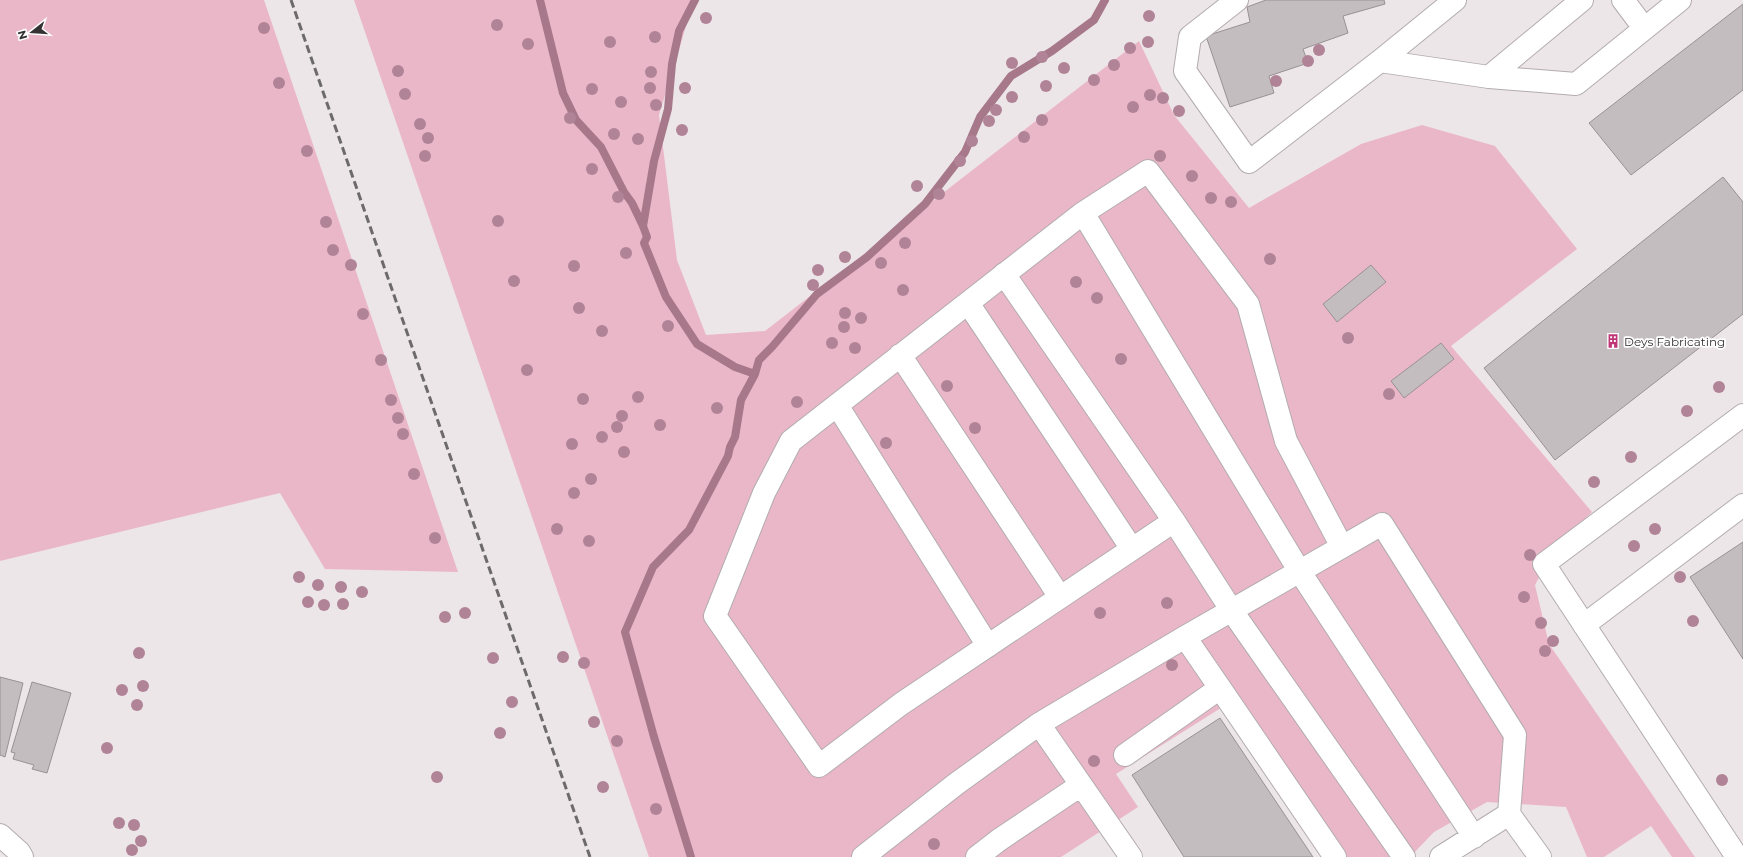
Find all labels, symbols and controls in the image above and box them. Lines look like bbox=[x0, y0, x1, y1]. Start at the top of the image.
north arrow bbox=[12, 12, 52, 52]
text: N bbox=[14, 29, 30, 41]
building icon: Deys Fabricating bbox=[1605, 333, 1621, 349]
place label: Deys Fabricating bbox=[1624, 334, 1725, 349]

